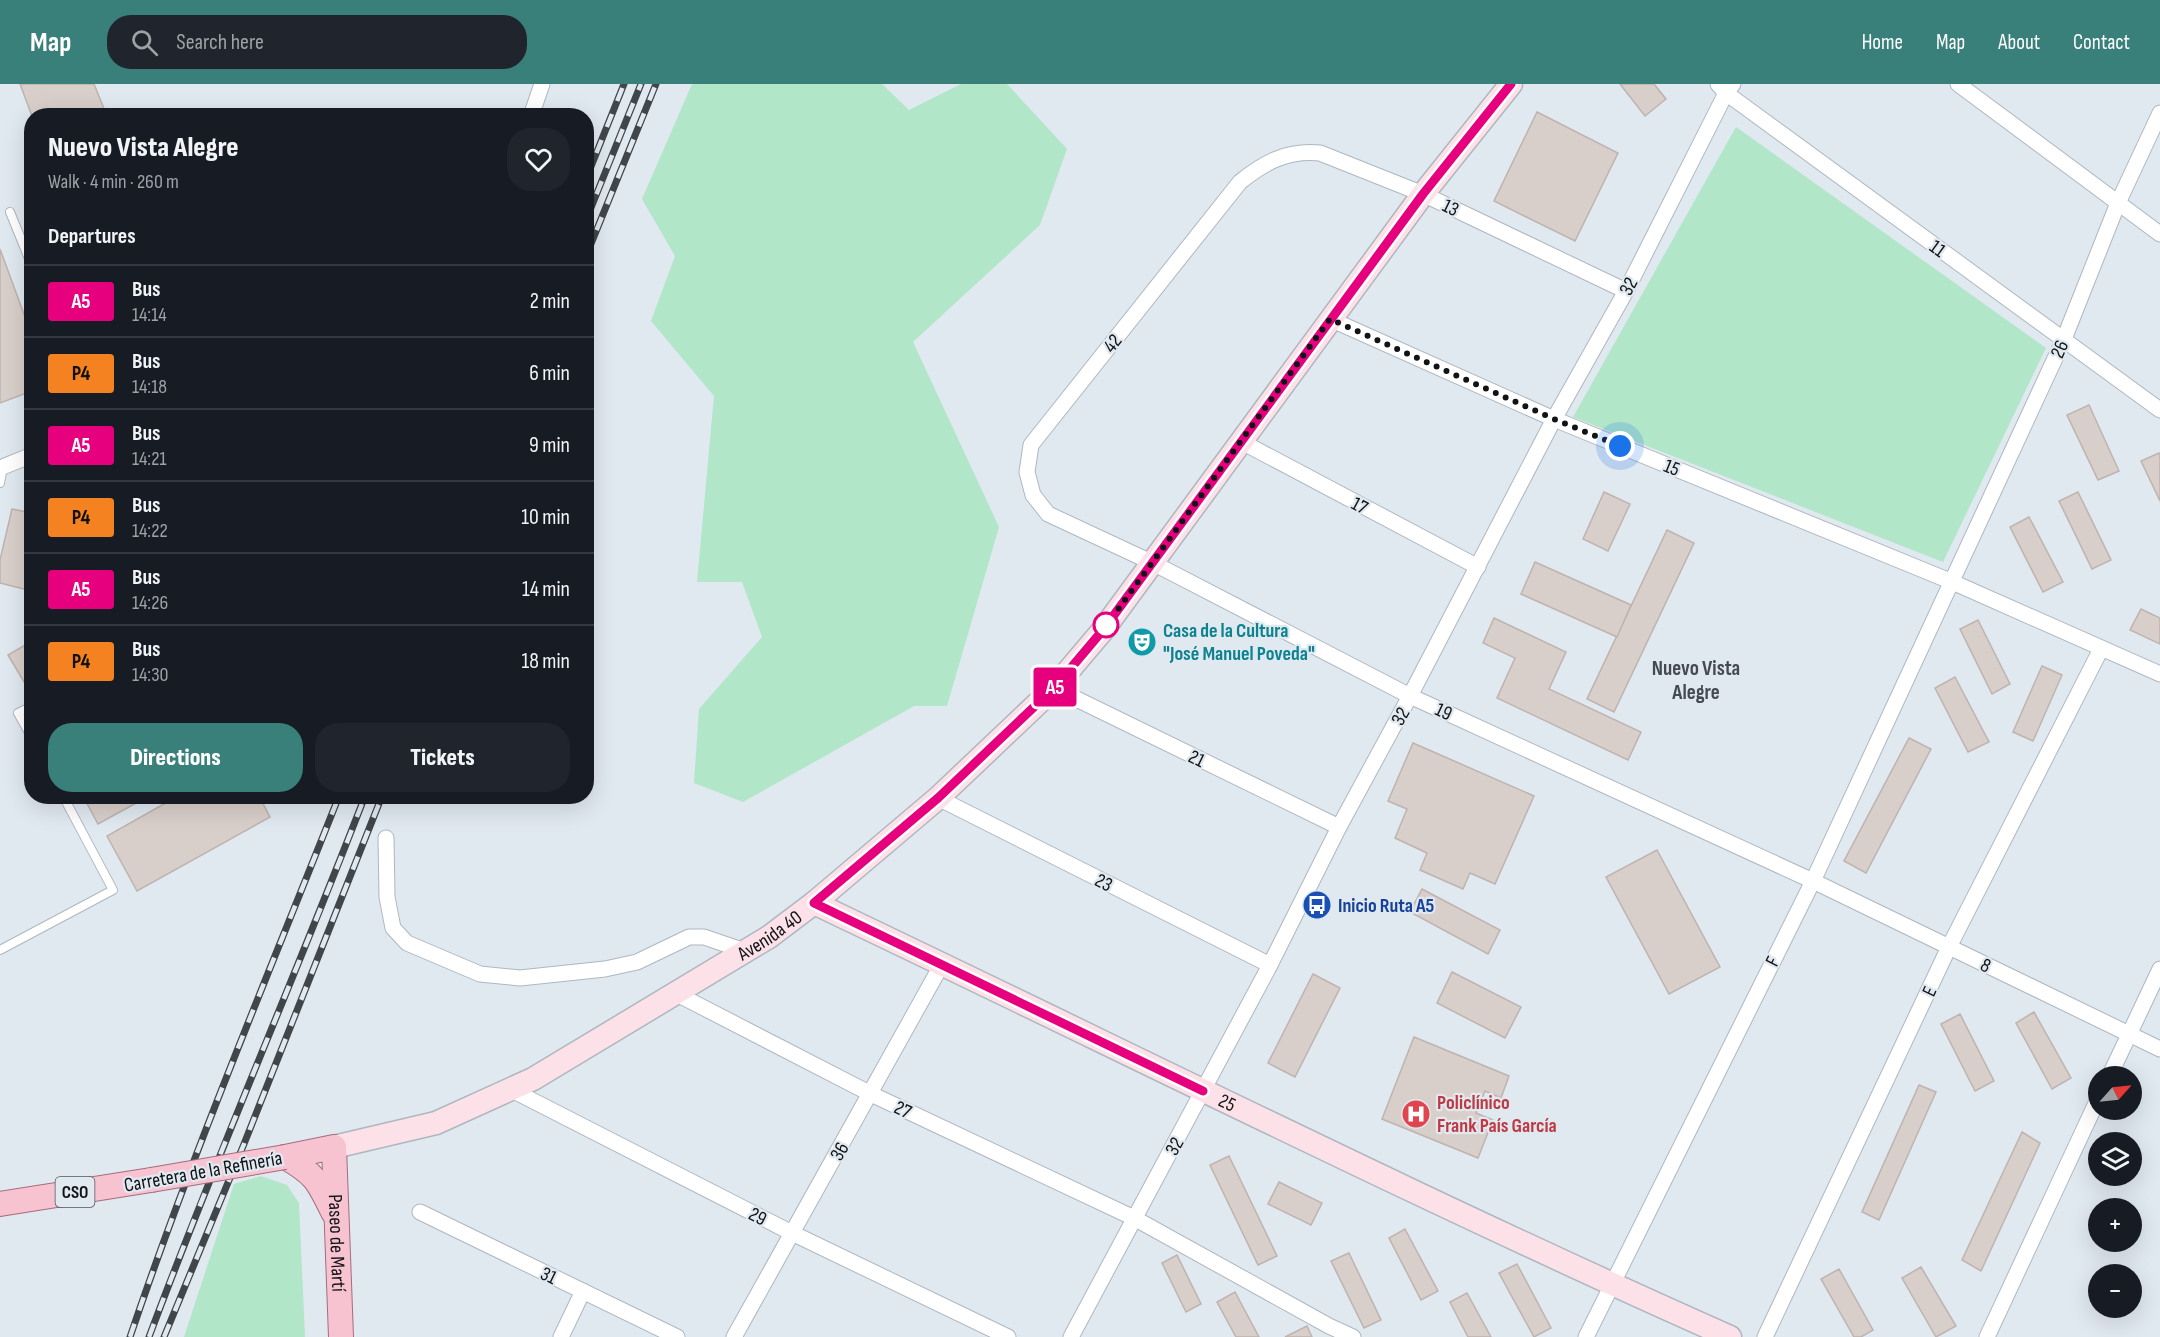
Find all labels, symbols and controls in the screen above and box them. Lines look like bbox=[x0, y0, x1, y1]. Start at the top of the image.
search box bbox=[107, 15, 527, 69]
text: Map bbox=[30, 26, 71, 59]
icon: search bbox=[128, 26, 161, 59]
text: Search here bbox=[176, 29, 264, 56]
text: Home bbox=[1862, 30, 1903, 55]
text: Map bbox=[1936, 30, 1965, 55]
text: About bbox=[1998, 30, 2040, 55]
text: Contact bbox=[2073, 30, 2130, 55]
button: heart bbox=[507, 128, 570, 191]
text: Nuevo Vista Alegre bbox=[48, 131, 239, 164]
text: Walk · 4 min · 260 m bbox=[48, 170, 179, 194]
street label: 13 bbox=[1438, 194, 1463, 222]
text: Departures bbox=[48, 223, 136, 250]
street label: 11 bbox=[1925, 235, 1950, 263]
street label: 32 bbox=[1614, 273, 1643, 299]
text: Bus bbox=[132, 276, 161, 303]
text: 2 min bbox=[530, 288, 570, 315]
text: A5 bbox=[71, 289, 91, 314]
text: 14:14 bbox=[132, 303, 167, 327]
street label: 42 bbox=[1098, 330, 1127, 358]
street label: 26 bbox=[2045, 337, 2074, 362]
text: Bus bbox=[132, 348, 161, 375]
text: 6 min bbox=[529, 360, 570, 387]
text: P4 bbox=[72, 361, 90, 386]
text: 14:18 bbox=[132, 375, 167, 399]
text: Bus bbox=[132, 420, 161, 447]
your location bbox=[1605, 431, 1635, 461]
text: 9 min bbox=[529, 432, 570, 459]
text: A5 bbox=[71, 433, 91, 458]
text: 14:21 bbox=[132, 447, 166, 471]
street label: 15 bbox=[1660, 454, 1683, 482]
text: Bus bbox=[132, 492, 161, 519]
street label: 17 bbox=[1347, 492, 1372, 520]
text: 10 min bbox=[521, 504, 570, 531]
text: P4 bbox=[72, 505, 90, 530]
text: 14:22 bbox=[132, 519, 168, 543]
text: Bus bbox=[132, 564, 161, 591]
text: 14 min bbox=[522, 576, 570, 603]
text: A5 bbox=[71, 577, 91, 602]
text: 14:26 bbox=[132, 591, 168, 615]
unlabelled marker bbox=[1093, 612, 1119, 638]
place label: Casa de la Cultura "José Manuel Poveda" bbox=[1163, 619, 1315, 666]
theatre icon: Casa de la Cultura "José Manuel Poveda" bbox=[1126, 626, 1158, 658]
text: Bus bbox=[132, 636, 161, 663]
text: 18 min bbox=[522, 648, 570, 675]
text: P4 bbox=[72, 649, 90, 674]
district label: Nuevo Vista Alegre bbox=[1652, 656, 1740, 705]
text: 14:30 bbox=[132, 663, 168, 687]
line badge: A5 bbox=[1028, 668, 1082, 706]
text: A5 bbox=[1045, 675, 1065, 700]
street label: 19 bbox=[1431, 698, 1456, 726]
street label: 32 bbox=[1386, 703, 1415, 730]
button: Directions bbox=[48, 723, 303, 792]
button: Tickets bbox=[315, 723, 570, 792]
street label: 21 bbox=[1184, 745, 1209, 773]
street label: 23 bbox=[1091, 868, 1116, 897]
bus stop icon: Inicio Ruta A5 bbox=[1301, 889, 1333, 921]
place label: Inicio Ruta A5 bbox=[1338, 894, 1434, 918]
street label: Avenida 40 bbox=[732, 906, 807, 967]
street label: F bbox=[1760, 952, 1785, 970]
street label: 8 bbox=[1976, 953, 1995, 979]
street label: E bbox=[1917, 983, 1943, 1000]
north arrow bbox=[2088, 1066, 2142, 1120]
map controls bbox=[2088, 1066, 2142, 1318]
street label: 25 bbox=[1215, 1089, 1240, 1118]
place label: Policlínico Frank País García bbox=[1437, 1091, 1557, 1138]
street label: 27 bbox=[890, 1096, 915, 1124]
hospital icon: Policlínico Frank País García bbox=[1400, 1098, 1432, 1130]
button: layers bbox=[2088, 1132, 2142, 1186]
street label: 32 bbox=[1160, 1133, 1189, 1160]
street label: 36 bbox=[825, 1138, 855, 1165]
street label: Carretera de la Refinería bbox=[122, 1146, 284, 1198]
road number: CSO bbox=[56, 1177, 94, 1207]
street label: Paseo de Martí bbox=[323, 1194, 350, 1292]
button: + bbox=[2088, 1198, 2142, 1252]
street label: 29 bbox=[744, 1202, 771, 1231]
street label: 31 bbox=[536, 1262, 561, 1290]
button: − bbox=[2088, 1264, 2142, 1318]

